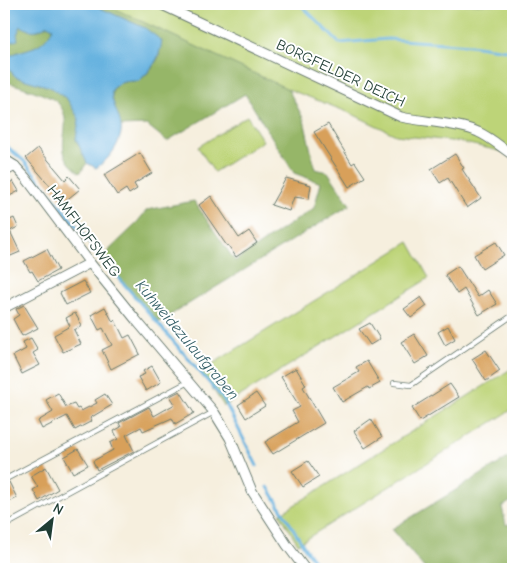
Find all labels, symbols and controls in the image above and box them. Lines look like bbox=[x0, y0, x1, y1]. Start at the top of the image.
street label: BORGFELDER DEICH bbox=[274, 35, 408, 111]
street label: HAMFHOFSWEG bbox=[43, 181, 125, 281]
water label: Kuhweidezulaufgraben bbox=[132, 276, 242, 404]
north arrow bbox=[28, 496, 78, 546]
text: N bbox=[50, 499, 66, 519]

